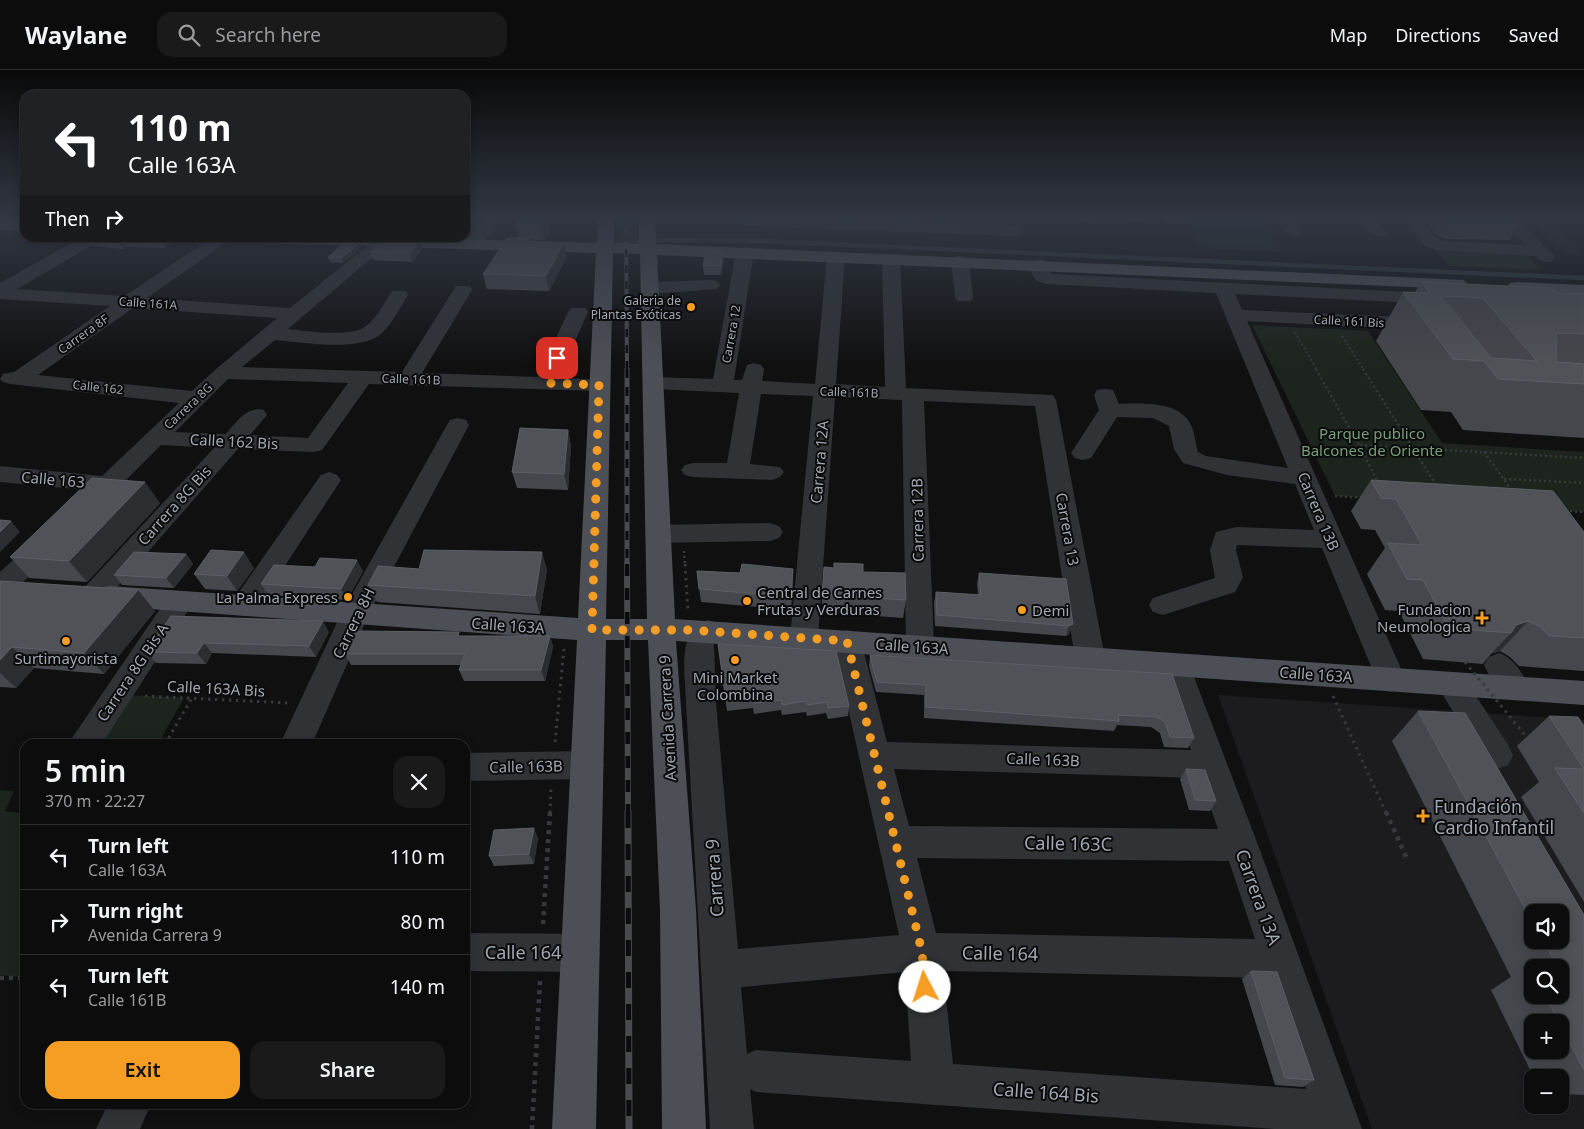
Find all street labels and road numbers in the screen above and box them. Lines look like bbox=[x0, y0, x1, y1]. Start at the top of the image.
street label: Calle 161A bbox=[118, 292, 178, 314]
street label: Carrera 12 bbox=[718, 303, 745, 365]
street label: Carrera 8F bbox=[54, 310, 112, 358]
street label: Calle 161 Bis bbox=[1313, 311, 1385, 331]
street label: Calle 161B bbox=[381, 369, 441, 389]
street label: Calle 162 bbox=[72, 376, 124, 398]
street label: Carrera 8G bbox=[160, 379, 216, 433]
street label: Calle 161B bbox=[819, 382, 879, 402]
street label: Carrera 12A bbox=[805, 419, 833, 504]
street label: Calle 162 Bis bbox=[189, 429, 279, 453]
street label: Carrera 8G Bis bbox=[133, 461, 215, 549]
street label: Calle 163 bbox=[20, 466, 86, 492]
street label: Carrera 13B bbox=[1293, 469, 1345, 553]
street label: Carrera 12B bbox=[906, 478, 928, 562]
street label: Carrera 13 bbox=[1052, 491, 1084, 567]
street label: Carrera 8H bbox=[327, 584, 379, 662]
street label: Calle 163A bbox=[471, 612, 546, 638]
street label: Carrera 8G Bis A bbox=[92, 619, 172, 725]
street label: Calle 163A bbox=[875, 633, 950, 659]
street label: Avenida Carrera 9 bbox=[654, 655, 680, 781]
street label: Calle 163A bbox=[1279, 661, 1354, 687]
street label: Calle 163A Bis bbox=[167, 675, 265, 701]
street label: Calle 163B bbox=[1006, 748, 1080, 770]
street label: Calle 163B bbox=[489, 755, 563, 777]
street label: Calle 163C bbox=[1024, 830, 1112, 856]
street label: Carrera 9 bbox=[699, 838, 729, 918]
street label: Carrera 13A bbox=[1231, 846, 1288, 949]
street label: Calle 164 bbox=[485, 940, 561, 964]
street label: Calle 164 bbox=[962, 940, 1038, 966]
street label: Calle 164 Bis bbox=[992, 1076, 1100, 1108]

